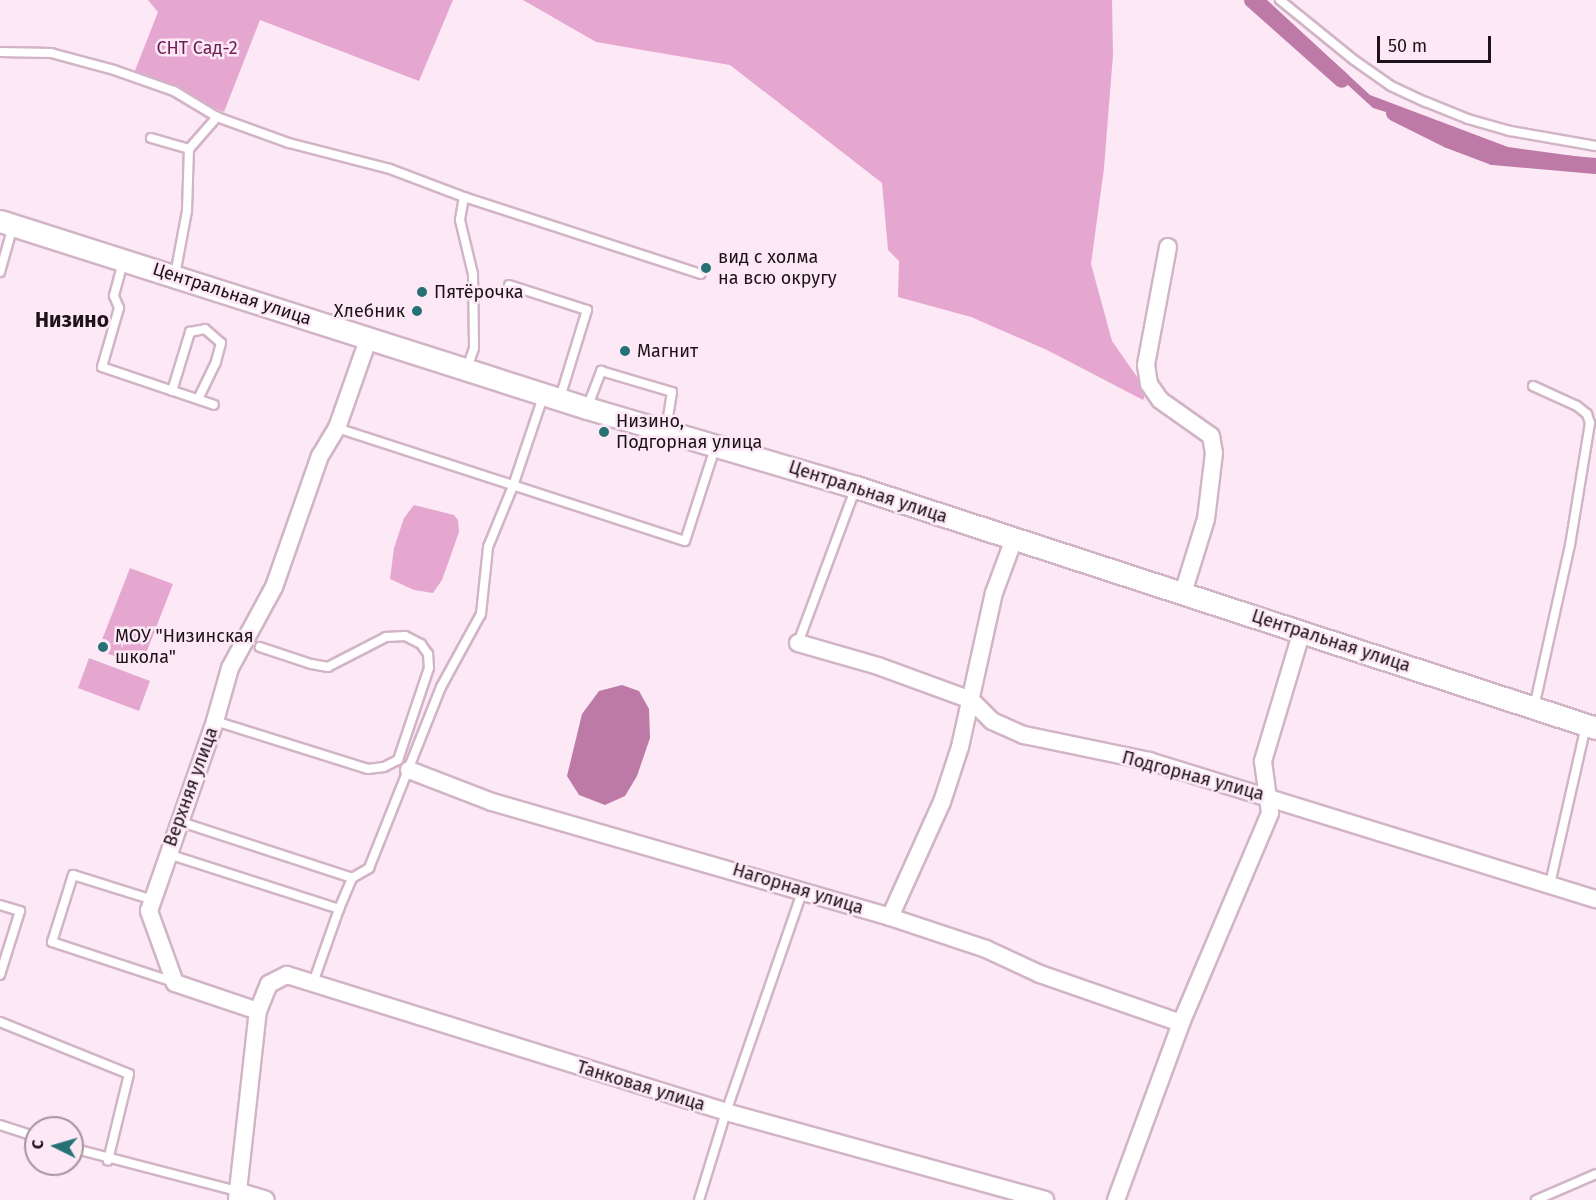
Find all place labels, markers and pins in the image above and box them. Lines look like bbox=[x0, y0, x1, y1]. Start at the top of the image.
place label: вид с холма на всю округу bbox=[718, 247, 837, 290]
marker: вид с холма на всю округу bbox=[699, 261, 713, 275]
place label: Пятёрочка bbox=[434, 281, 524, 303]
marker: Пятёрочка bbox=[415, 285, 429, 299]
place label: Хлебник bbox=[334, 300, 405, 322]
marker: Хлебник bbox=[410, 304, 424, 318]
place label: Магнит bbox=[637, 340, 698, 362]
marker: Магнит bbox=[618, 344, 632, 358]
place label: Низино, Подгорная улица bbox=[616, 411, 762, 454]
marker: Низино, Подгорная улица bbox=[597, 425, 611, 439]
place label: МОУ "Низинская школа" bbox=[115, 626, 254, 668]
marker: МОУ "Низинская школа" bbox=[96, 640, 110, 654]

